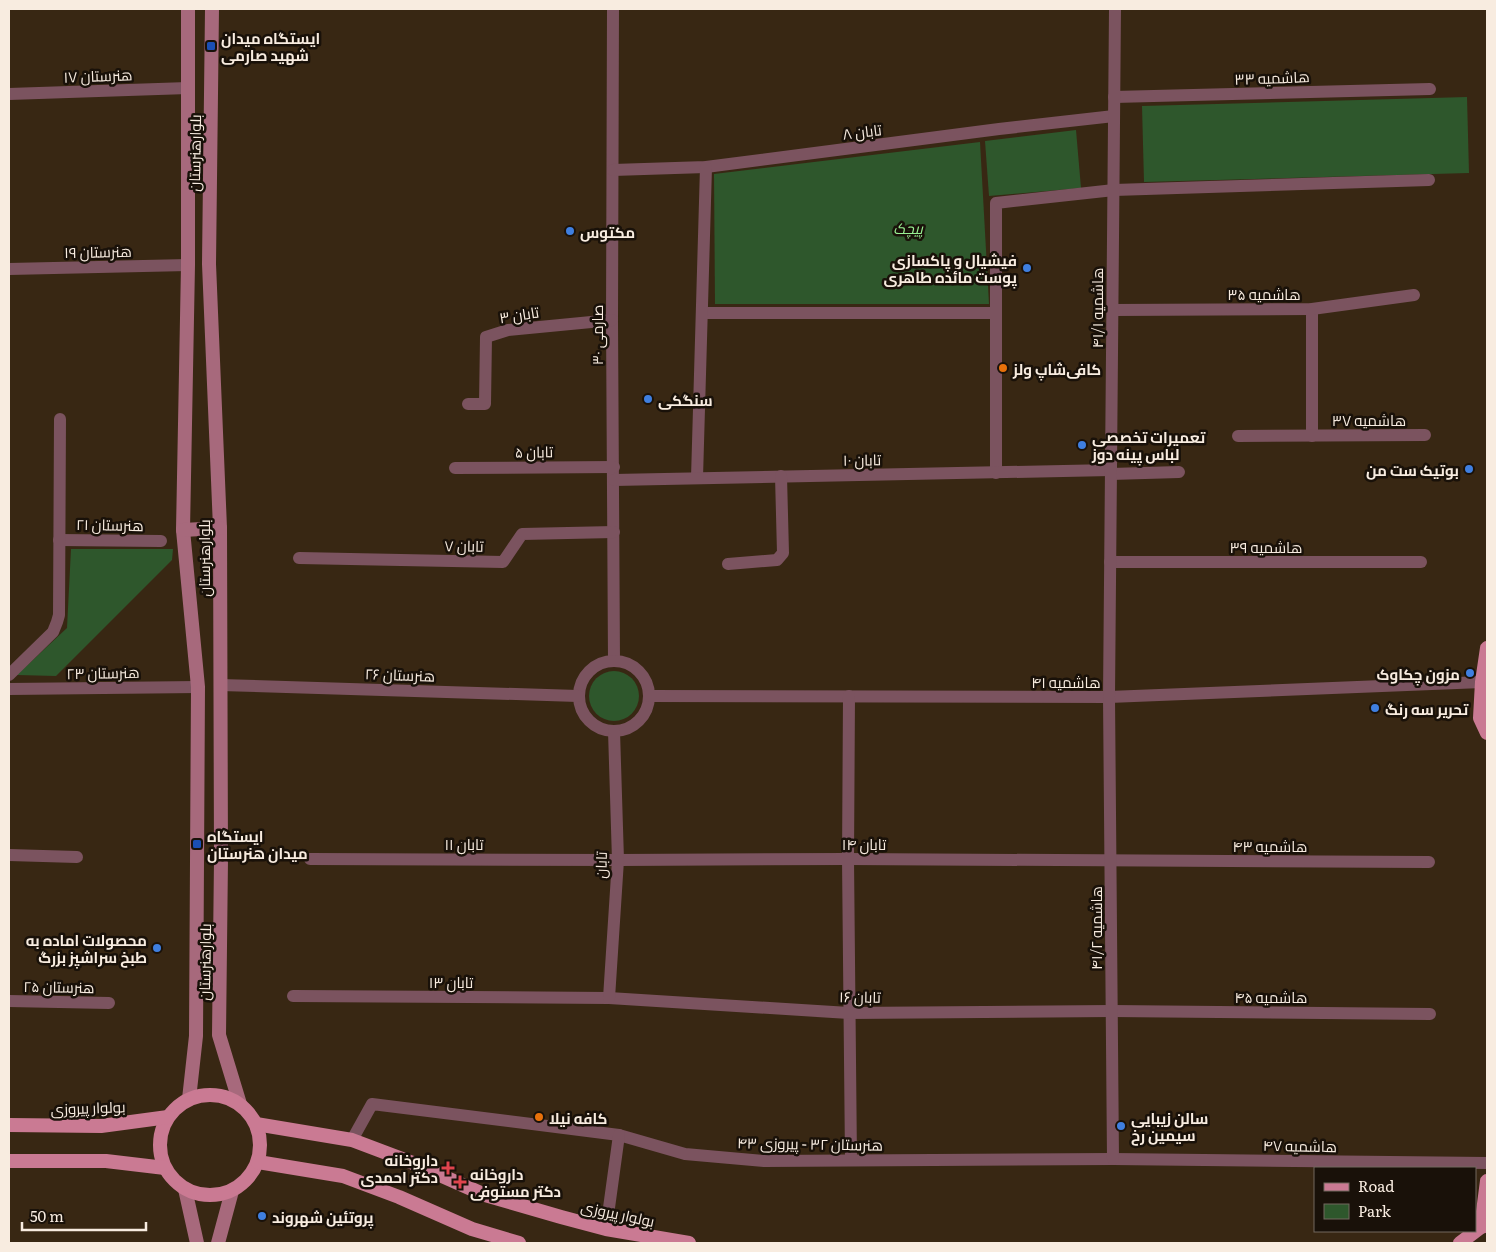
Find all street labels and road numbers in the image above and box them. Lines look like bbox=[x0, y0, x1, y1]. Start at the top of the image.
street label: هنرستان ۱۷ bbox=[63, 62, 133, 88]
street label: هاشمیه ۳۳ bbox=[1234, 64, 1310, 90]
street label: بلوارهنرستان bbox=[182, 114, 206, 192]
street label: تابان ۸ bbox=[841, 117, 883, 145]
street label: هنرستان ۱۹ bbox=[64, 239, 132, 263]
street label: هاشمیه ۴۱/۱ bbox=[1085, 268, 1108, 348]
street label: هاشمیه ۳۵ bbox=[1227, 282, 1301, 305]
street label: تابان ۳ bbox=[497, 300, 541, 328]
street label: صارمی ۳۰ bbox=[585, 305, 608, 365]
street label: هاشمیه ۳۷ bbox=[1332, 408, 1406, 431]
street label: تابان ۵ bbox=[515, 439, 553, 463]
street label: تابان ۱۰ bbox=[843, 447, 881, 471]
street label: هنرستان ۲۱ bbox=[76, 512, 144, 536]
street label: بلوارهنرستان bbox=[192, 519, 215, 597]
street label: تابان ۷ bbox=[444, 533, 484, 557]
street label: هاشمیه ۳۹ bbox=[1230, 535, 1302, 558]
street label: هنرستان ۲۳ bbox=[66, 660, 140, 684]
street label: هنرستان ۲۶ bbox=[365, 661, 435, 687]
street label: هاشمیه ۴۱ bbox=[1031, 670, 1101, 693]
street label: تابان ۱۱ bbox=[444, 832, 484, 855]
street label: تابان ۱۴ bbox=[842, 832, 886, 855]
street label: هاشمیه ۴۳ bbox=[1232, 834, 1308, 857]
street label: تابان bbox=[588, 851, 612, 879]
street label: هاشمیه ۴۱/۲ bbox=[1084, 886, 1107, 970]
street label: بلوارهنرستان bbox=[192, 923, 216, 1001]
street label: تابان ۱۳ bbox=[429, 970, 473, 993]
street label: هنرستان ۲۵ bbox=[23, 974, 95, 998]
street label: تابان ۱۶ bbox=[839, 984, 881, 1008]
street label: هاشمیه ۴۵ bbox=[1234, 985, 1308, 1008]
street label: بولوار پیروزی bbox=[50, 1094, 126, 1120]
street label: هنرستان ۳۲ - پیروزی ۴۳ bbox=[737, 1130, 883, 1156]
street label: هاشمیه ۴۷ bbox=[1263, 1133, 1337, 1157]
street label: بولوار پیروزی bbox=[579, 1194, 657, 1232]

